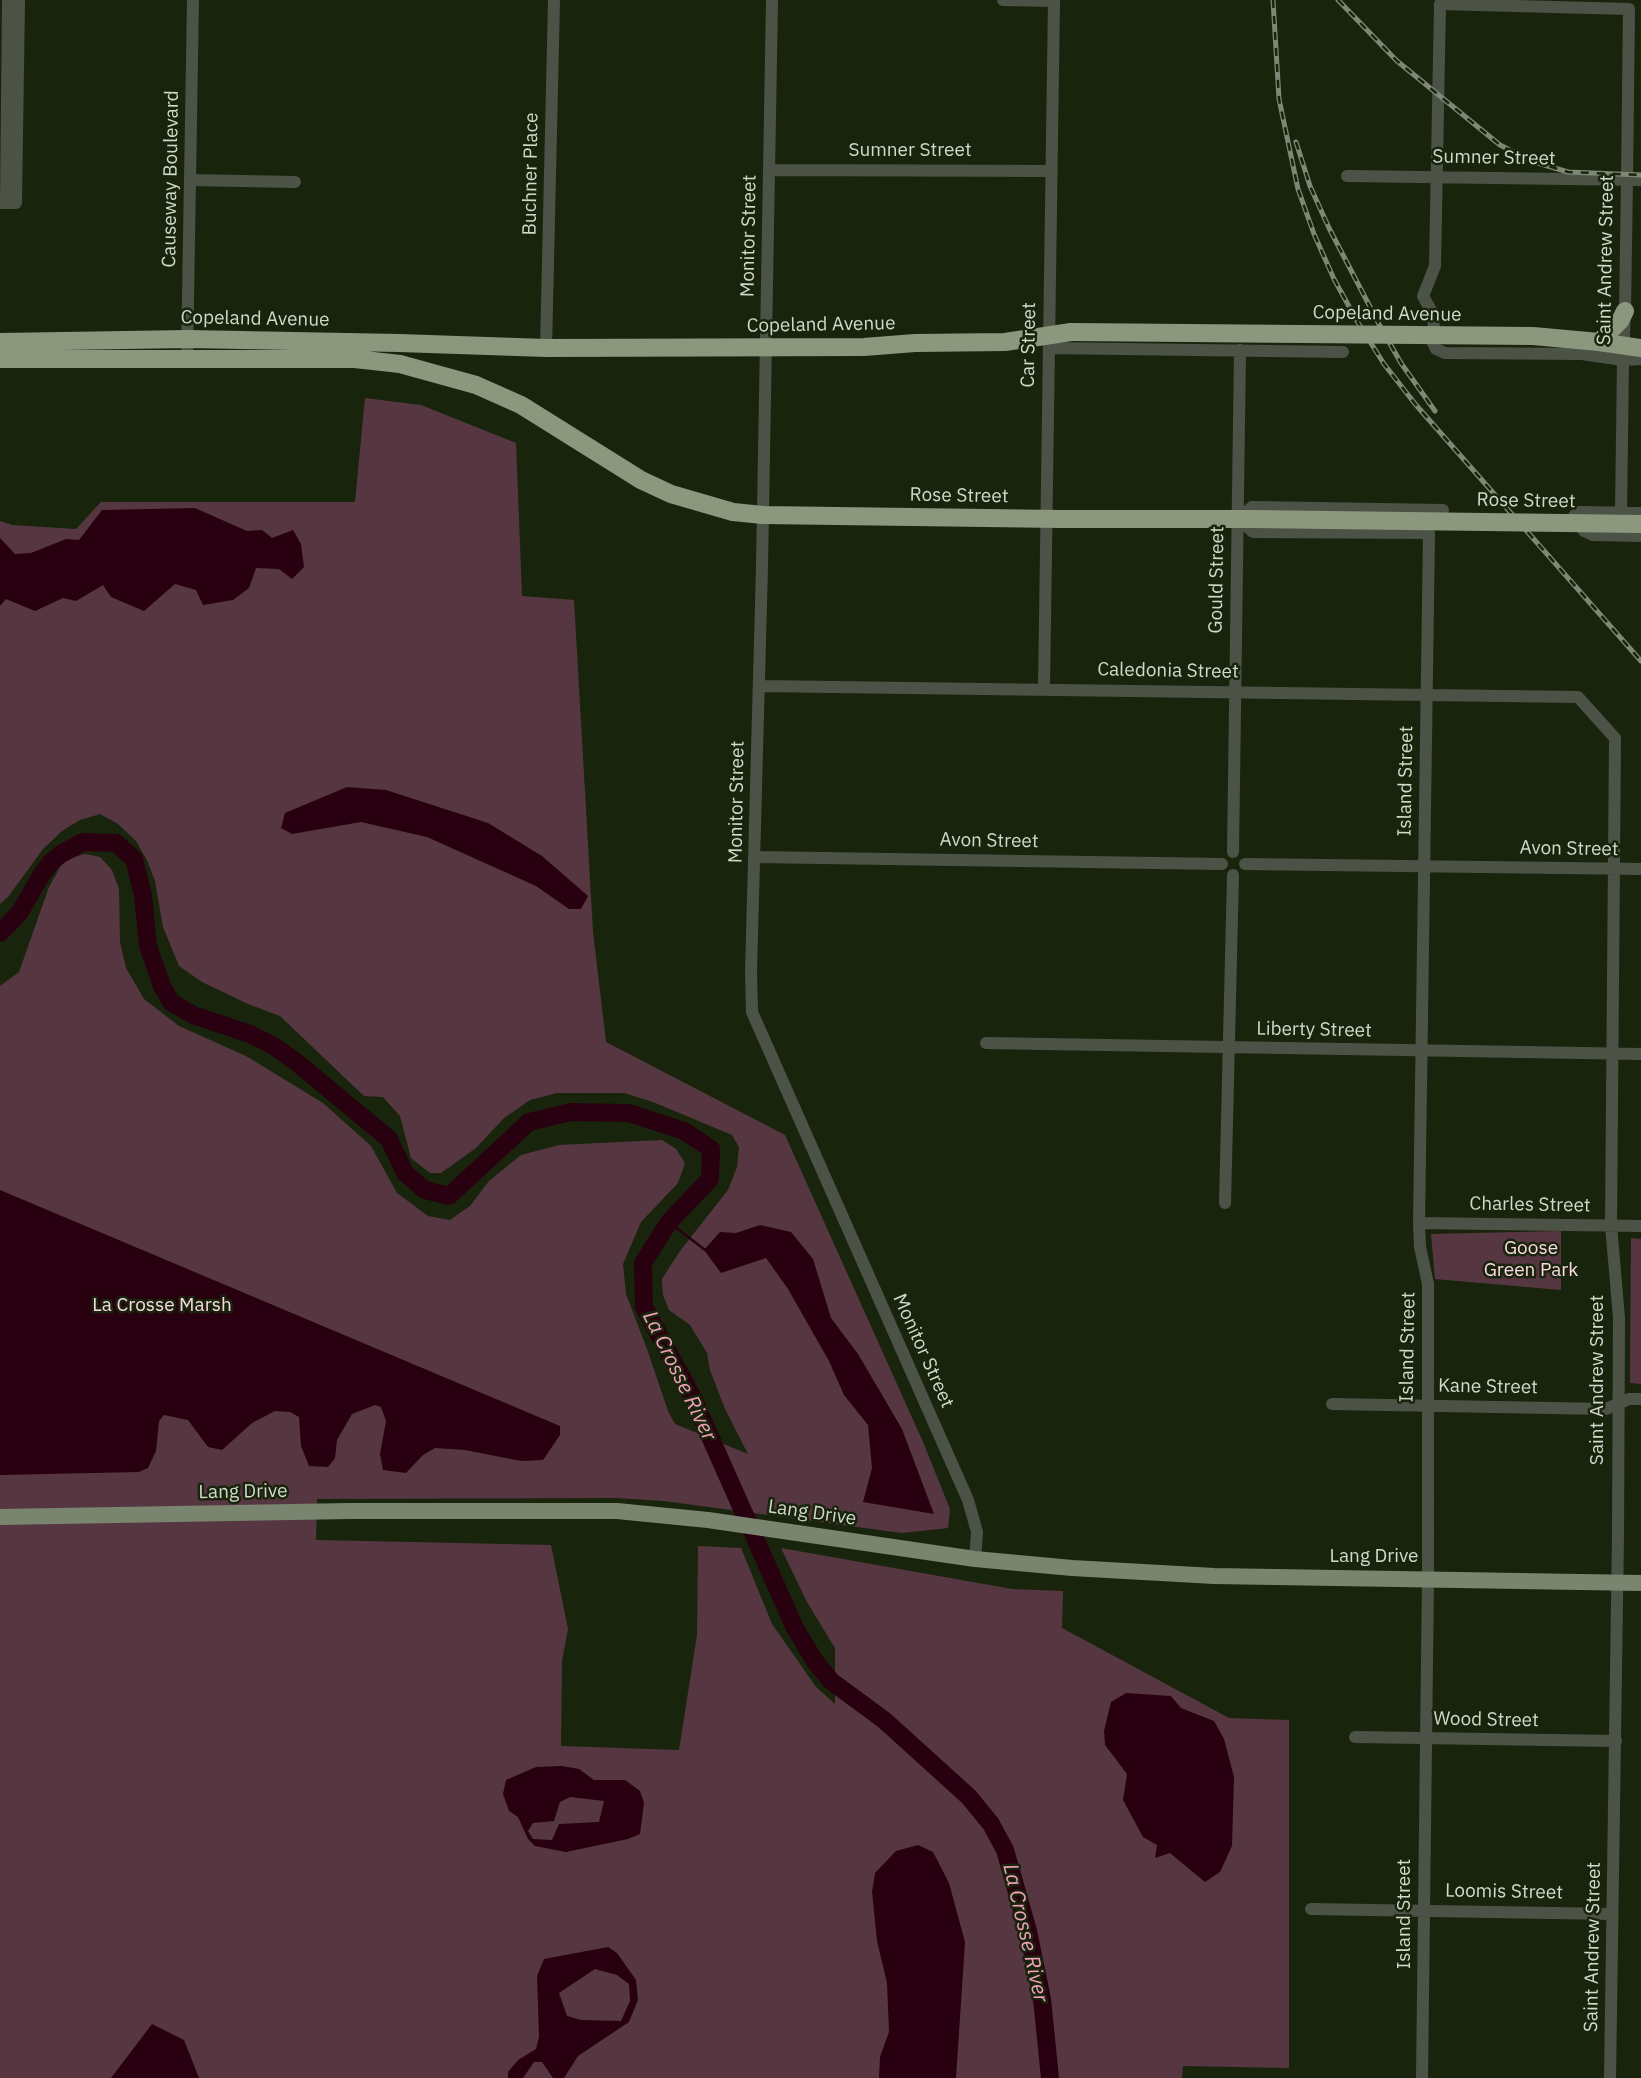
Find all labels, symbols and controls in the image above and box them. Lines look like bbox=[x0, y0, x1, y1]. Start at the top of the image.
street label: Causeway Boulevard bbox=[158, 90, 184, 268]
street label: Buchner Place bbox=[519, 112, 543, 236]
street label: Sumner Street bbox=[848, 140, 972, 162]
street label: Sumner Street bbox=[1432, 146, 1556, 170]
street label: Monitor Street bbox=[737, 175, 761, 297]
street label: Saint Andrew Street bbox=[1593, 175, 1619, 345]
street label: Copeland Avenue bbox=[1312, 301, 1462, 327]
street label: Car Street bbox=[1017, 302, 1041, 388]
street label: Copeland Avenue bbox=[180, 306, 330, 332]
street label: Copeland Avenue bbox=[746, 312, 896, 338]
street label: Rose Street bbox=[909, 484, 1009, 508]
street label: Rose Street bbox=[1476, 489, 1576, 513]
street label: Gould Street bbox=[1205, 526, 1229, 634]
street label: Caledonia Street bbox=[1097, 658, 1239, 684]
street label: Island Street bbox=[1394, 726, 1418, 836]
street label: Monitor Street bbox=[725, 741, 749, 863]
street label: Avon Street bbox=[939, 829, 1039, 853]
street label: Avon Street bbox=[1519, 837, 1619, 861]
street label: Liberty Street bbox=[1256, 1018, 1372, 1042]
street label: Charles Street bbox=[1469, 1193, 1591, 1217]
park label: Goose Green Park bbox=[1484, 1238, 1578, 1282]
street label: Monitor Street bbox=[888, 1290, 958, 1412]
street label: Island Street bbox=[1396, 1292, 1420, 1402]
park label: La Crosse Marsh bbox=[92, 1295, 232, 1317]
street label: Saint Andrew Street bbox=[1587, 1295, 1609, 1465]
water label: La Crosse River bbox=[637, 1307, 721, 1445]
street label: Kane Street bbox=[1438, 1375, 1538, 1399]
street label: Lang Drive bbox=[198, 1480, 288, 1504]
street label: Lang Drive bbox=[766, 1496, 858, 1530]
street label: Lang Drive bbox=[1329, 1546, 1419, 1568]
street label: Wood Street bbox=[1433, 1708, 1539, 1732]
street label: Island Street bbox=[1394, 1859, 1416, 1969]
water label: La Crosse River bbox=[997, 1861, 1053, 2005]
street label: Saint Andrew Street bbox=[1580, 1862, 1606, 2032]
street label: Loomis Street bbox=[1445, 1880, 1563, 1904]

